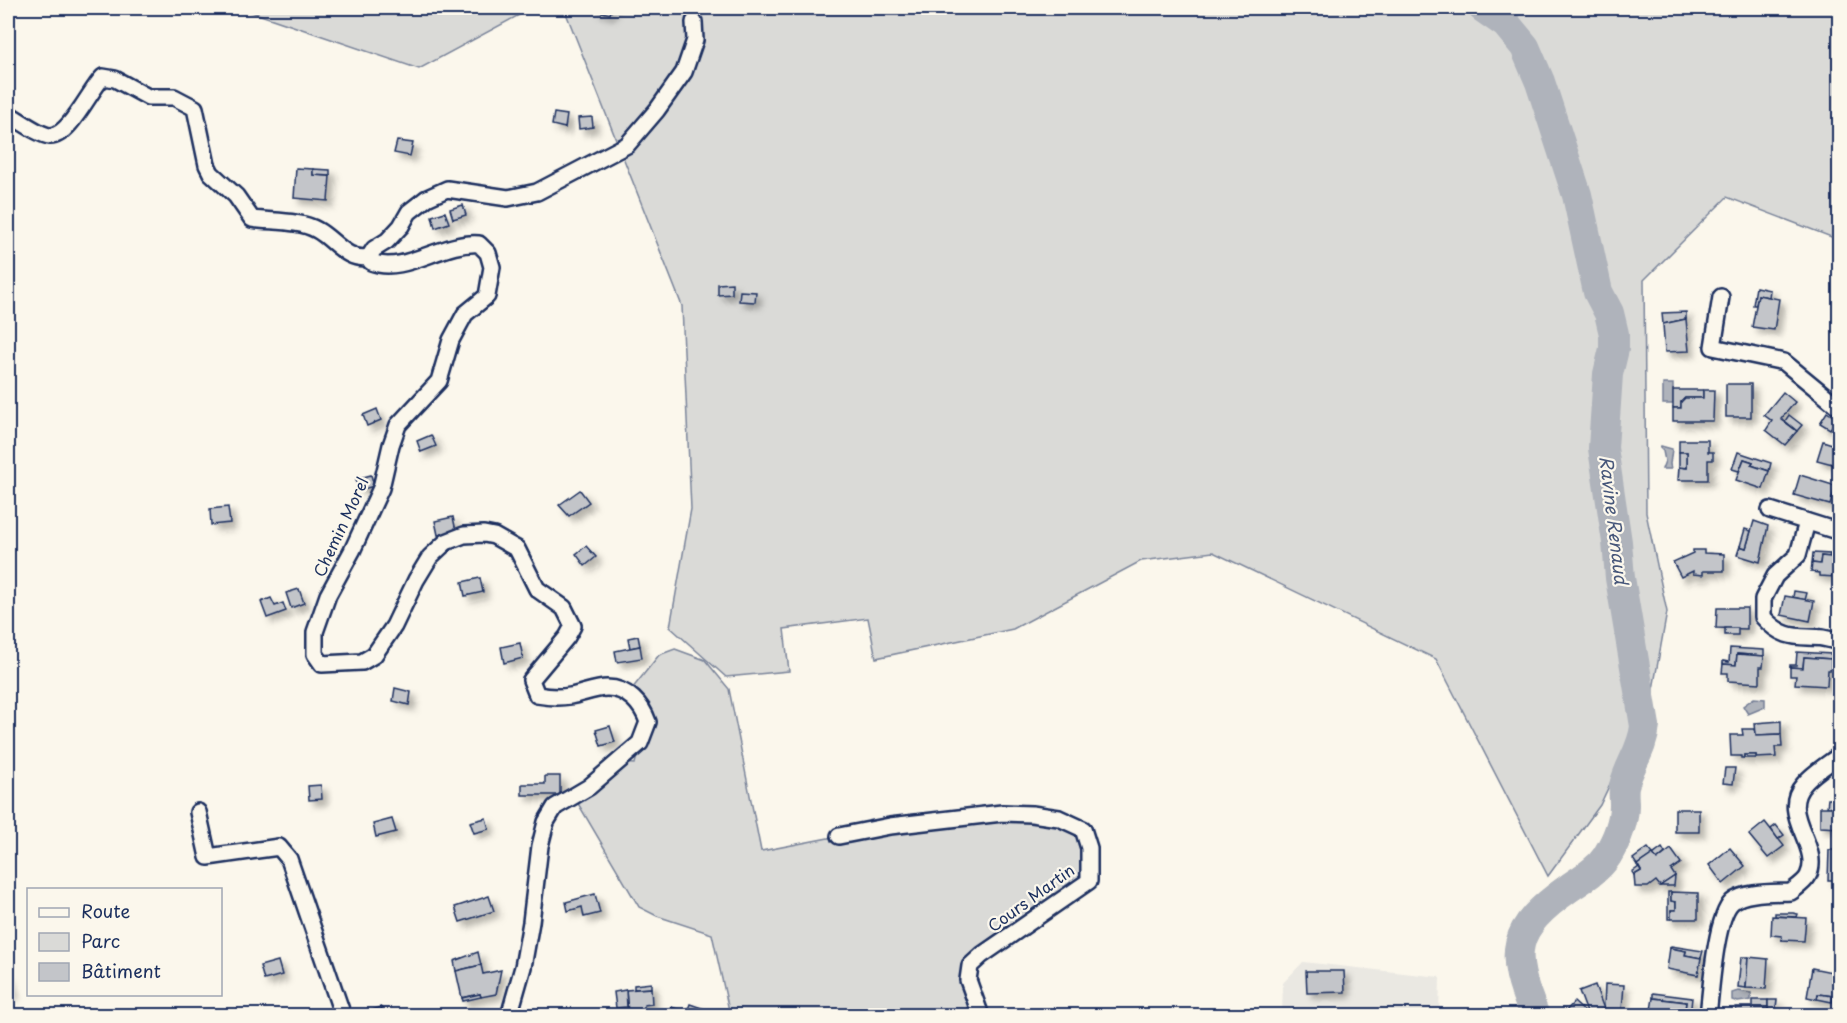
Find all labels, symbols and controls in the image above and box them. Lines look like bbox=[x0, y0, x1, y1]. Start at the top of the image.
water label: Ravine Renaud bbox=[1593, 454, 1636, 588]
street label: Chemin Morel bbox=[307, 473, 374, 580]
street label: Cours Martin bbox=[982, 857, 1079, 937]
legend bbox=[27, 888, 222, 996]
text: Route bbox=[81, 897, 131, 924]
text: Parc bbox=[81, 927, 120, 954]
text: Bâtiment bbox=[81, 957, 161, 984]

